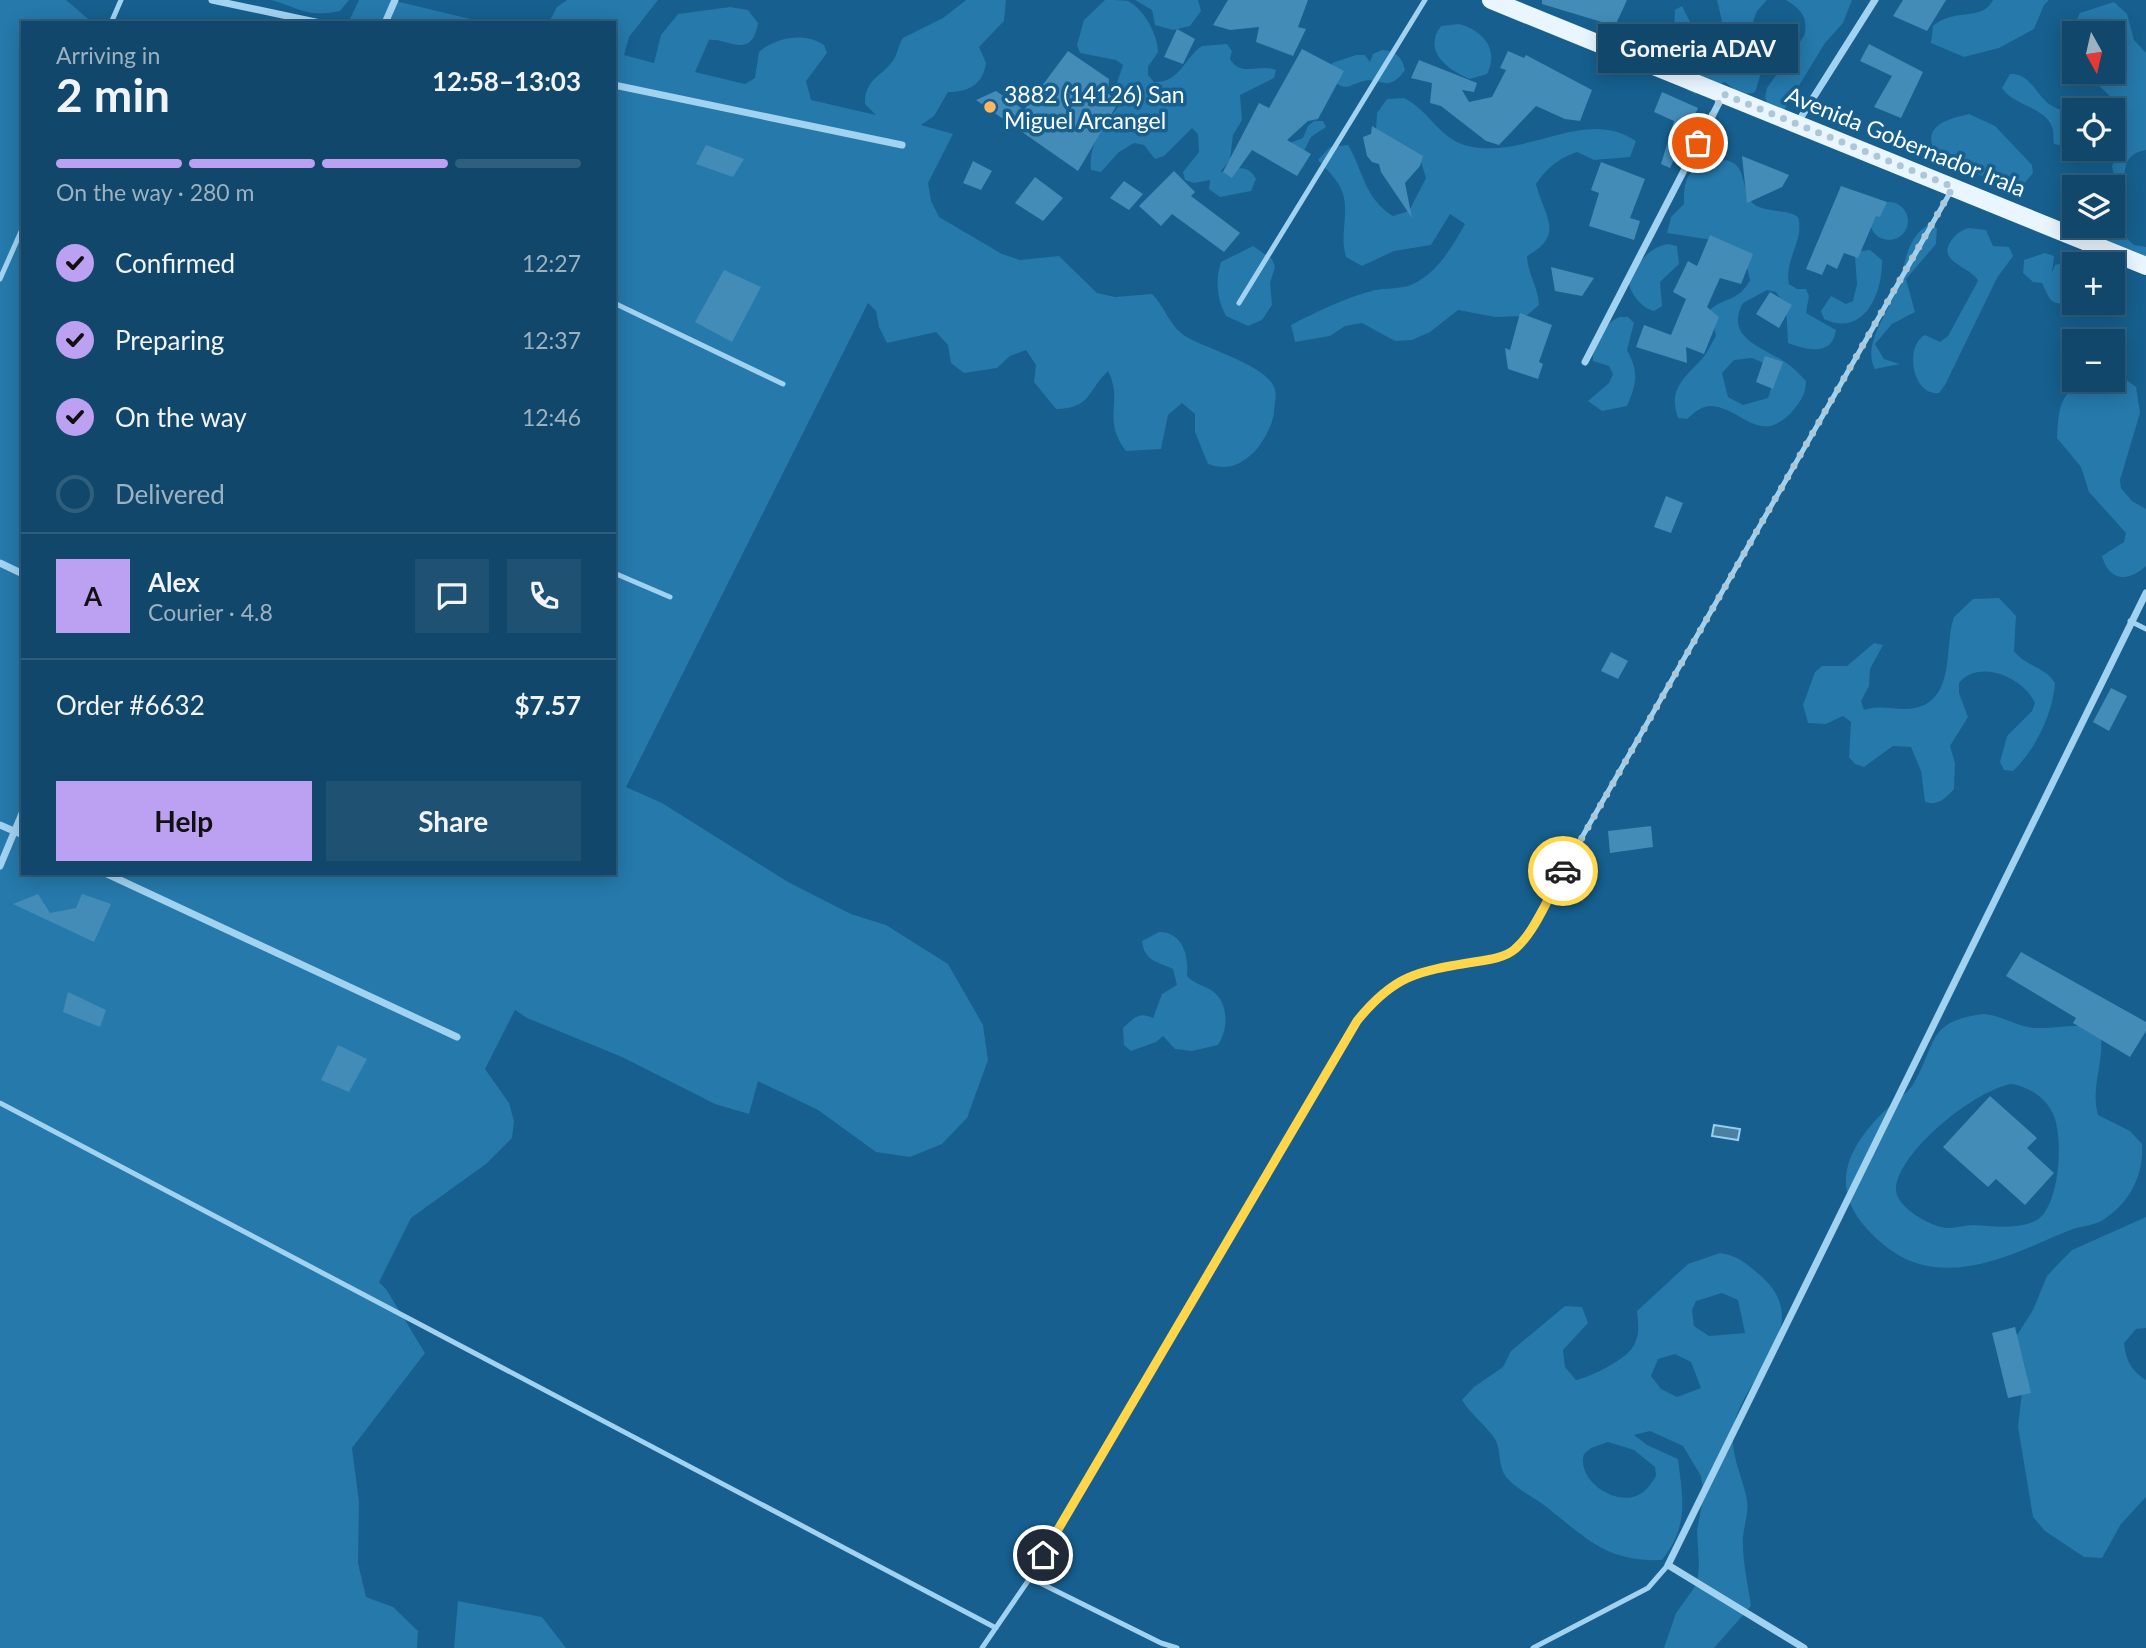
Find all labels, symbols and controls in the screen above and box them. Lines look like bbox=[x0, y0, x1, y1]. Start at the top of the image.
north arrow bbox=[2062, 21, 2124, 84]
map controls bbox=[2062, 21, 2125, 392]
callout: Gomeria ADAV bbox=[1598, 24, 1798, 73]
text: Gomeria ADAV bbox=[1620, 34, 1776, 62]
text: Arriving in bbox=[56, 41, 160, 69]
text: 12:58–13:03 bbox=[432, 65, 581, 97]
text: 2 min bbox=[56, 67, 170, 122]
place label: 3882 (14126) San Miguel Arcangel bbox=[1004, 80, 1185, 134]
street label: Avenida Gobernador Irala bbox=[1782, 80, 2030, 202]
button: locate bbox=[2062, 98, 2125, 161]
marker: 3882 (14126) San Miguel Arcangel bbox=[982, 99, 998, 115]
pin bbox=[1668, 113, 1728, 173]
icon: bag bbox=[1679, 124, 1717, 162]
button: layers bbox=[2062, 175, 2125, 238]
text: On the way · 280 m bbox=[56, 178, 255, 206]
icon: check bbox=[56, 244, 94, 282]
text: Confirmed bbox=[115, 247, 235, 279]
text: 12:27 bbox=[522, 249, 581, 277]
button: + bbox=[2062, 252, 2125, 315]
icon: check bbox=[56, 321, 94, 359]
text: Preparing bbox=[115, 324, 224, 356]
text: 12:37 bbox=[522, 326, 581, 354]
button: − bbox=[2062, 329, 2125, 392]
icon: check bbox=[56, 398, 94, 436]
text: On the way bbox=[115, 401, 247, 433]
text: 12:46 bbox=[522, 403, 581, 431]
text: Delivered bbox=[115, 478, 225, 510]
button: chat bbox=[415, 559, 489, 633]
button: phone bbox=[507, 559, 581, 633]
text: Alex bbox=[148, 566, 200, 598]
text: A bbox=[84, 580, 102, 612]
text: Courier · 4.8 bbox=[148, 598, 273, 626]
text: Order #6632 bbox=[56, 689, 205, 721]
text: $7.57 bbox=[515, 689, 581, 721]
button: Help bbox=[56, 781, 312, 861]
button: Share bbox=[326, 781, 581, 861]
courier bbox=[1528, 836, 1598, 906]
icon: car bbox=[1544, 852, 1582, 890]
pin bbox=[1013, 1525, 1073, 1585]
icon: home bbox=[1024, 1536, 1062, 1574]

